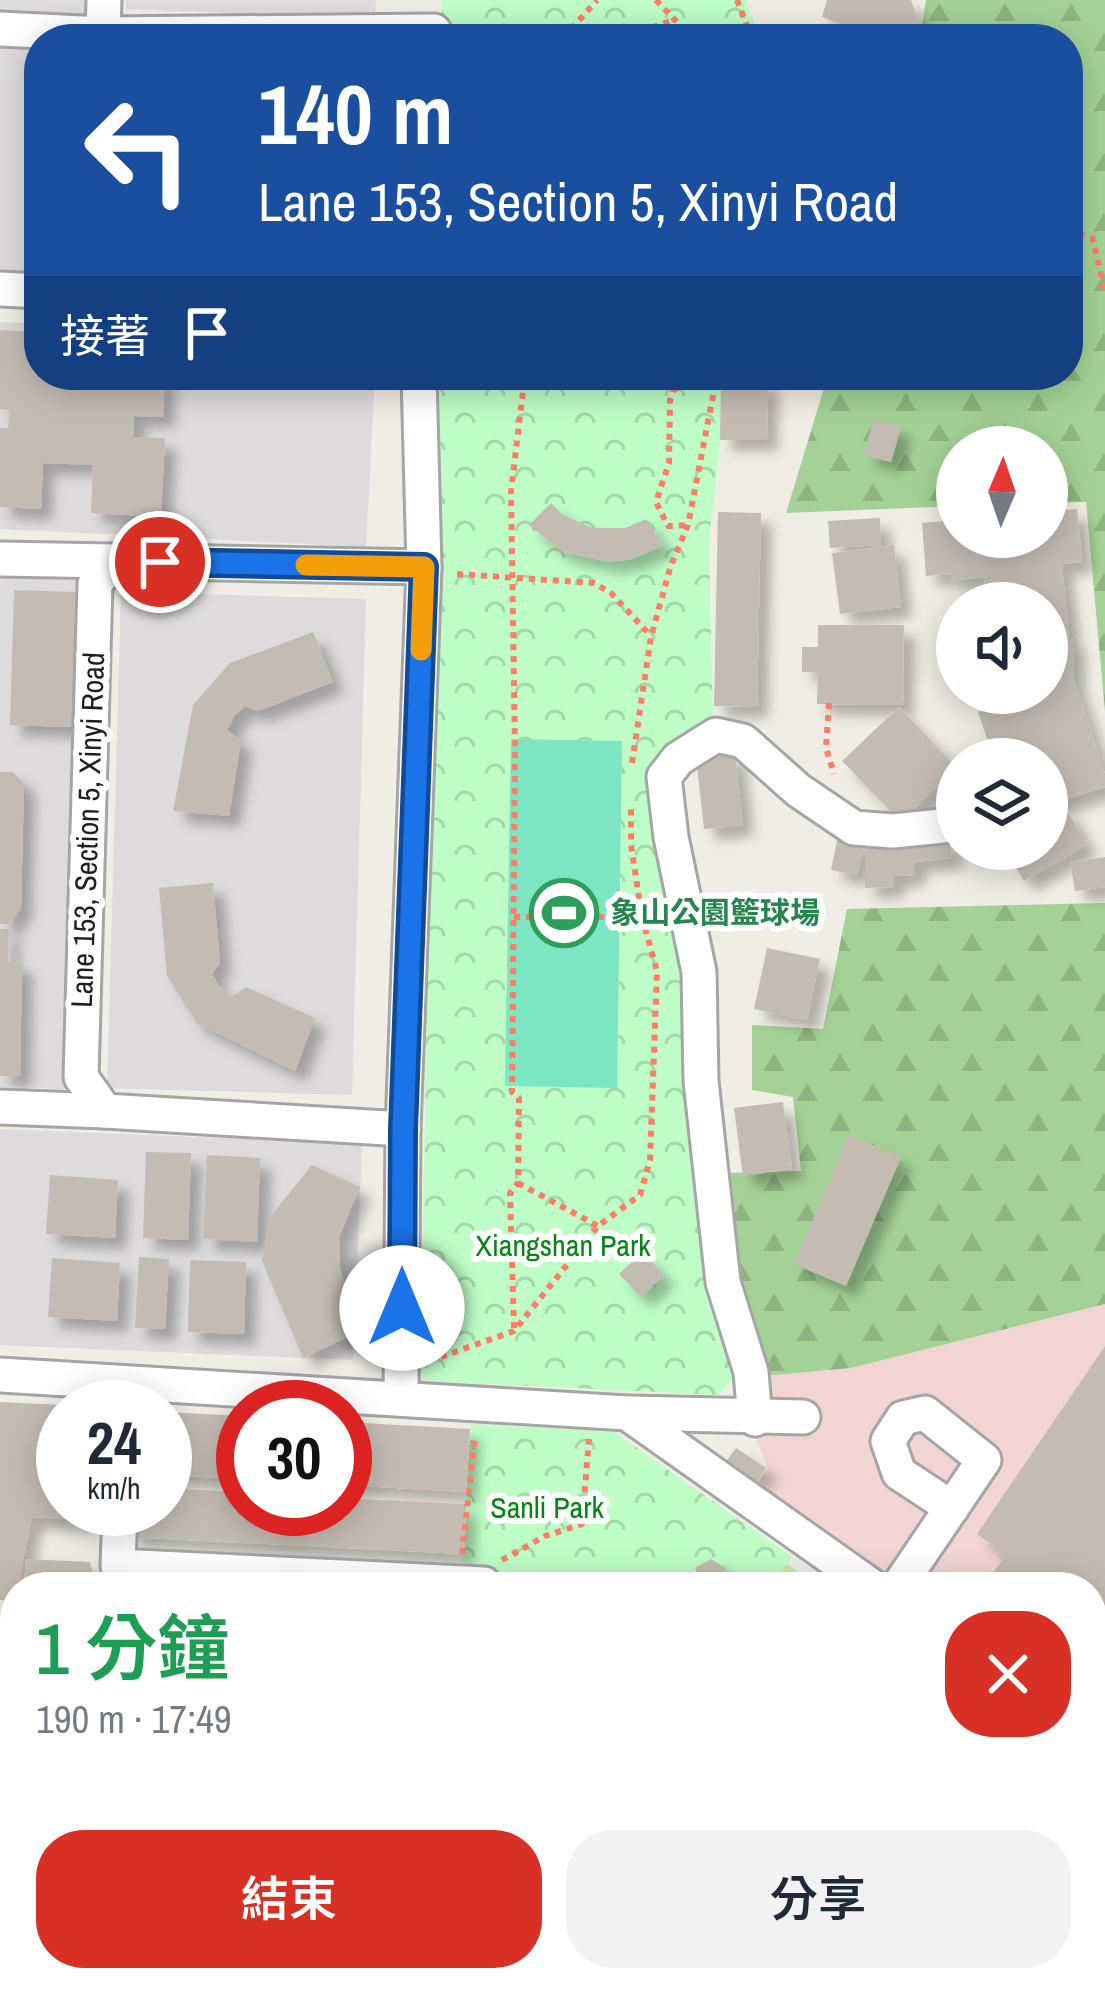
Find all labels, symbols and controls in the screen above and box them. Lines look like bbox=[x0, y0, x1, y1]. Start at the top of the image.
text: 140 m bbox=[258, 57, 453, 170]
icon: left bbox=[60, 72, 216, 228]
text: Lane 153, Section 5, Xinyi Road bbox=[258, 165, 898, 238]
icon: arrive bbox=[174, 300, 240, 366]
text: 接著 bbox=[60, 305, 150, 366]
north arrow bbox=[936, 426, 1068, 558]
map controls bbox=[936, 426, 1068, 870]
pin bbox=[109, 511, 211, 613]
icon: arrive bbox=[127, 529, 193, 595]
button: sound bbox=[936, 582, 1068, 714]
street label: Lane 153, Section 5, Xinyi Road bbox=[61, 652, 113, 1008]
button: layers bbox=[936, 738, 1068, 870]
sports icon: 象山公園籃球場 bbox=[529, 878, 599, 948]
place label: 象山公園籃球場 bbox=[610, 892, 820, 932]
park label: Xiangshan Park bbox=[475, 1225, 651, 1265]
position arrow bbox=[339, 1245, 465, 1371]
speed limit sign: 30 bbox=[216, 1380, 372, 1536]
text: 24 bbox=[87, 1402, 141, 1483]
text: km/h bbox=[87, 1468, 141, 1508]
park label: Sanli Park bbox=[490, 1487, 604, 1527]
text: 1 分鐘 bbox=[36, 1599, 229, 1696]
button: close bbox=[945, 1611, 1071, 1737]
text: 190 m · 17:49 bbox=[36, 1693, 232, 1745]
button: 結束 bbox=[36, 1830, 542, 1968]
button: 分享 bbox=[566, 1830, 1071, 1968]

